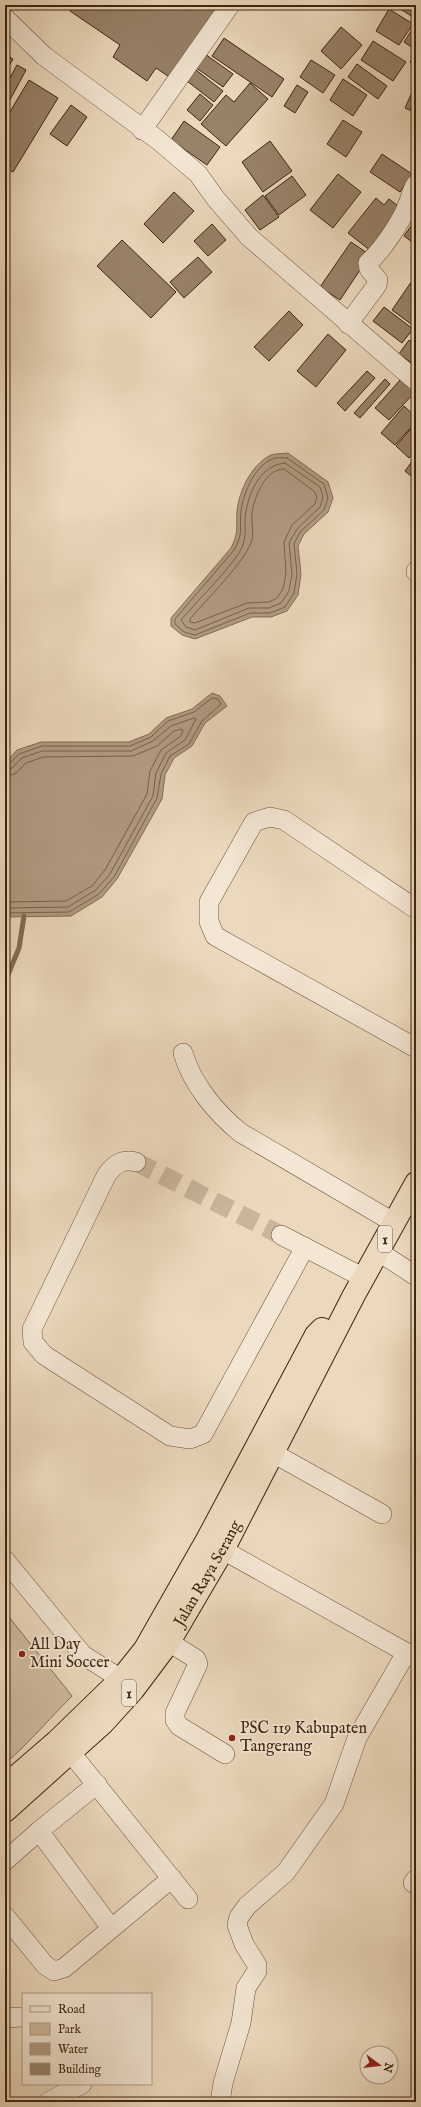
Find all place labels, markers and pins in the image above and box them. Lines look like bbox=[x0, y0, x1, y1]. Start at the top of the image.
place label: All Day Mini Soccer bbox=[29, 1635, 110, 1673]
marker: All Day Mini Soccer bbox=[17, 1649, 27, 1659]
place label: PSC 119 Kabupaten Tangerang bbox=[240, 1719, 367, 1757]
marker: PSC 119 Kabupaten Tangerang bbox=[227, 1733, 237, 1743]

